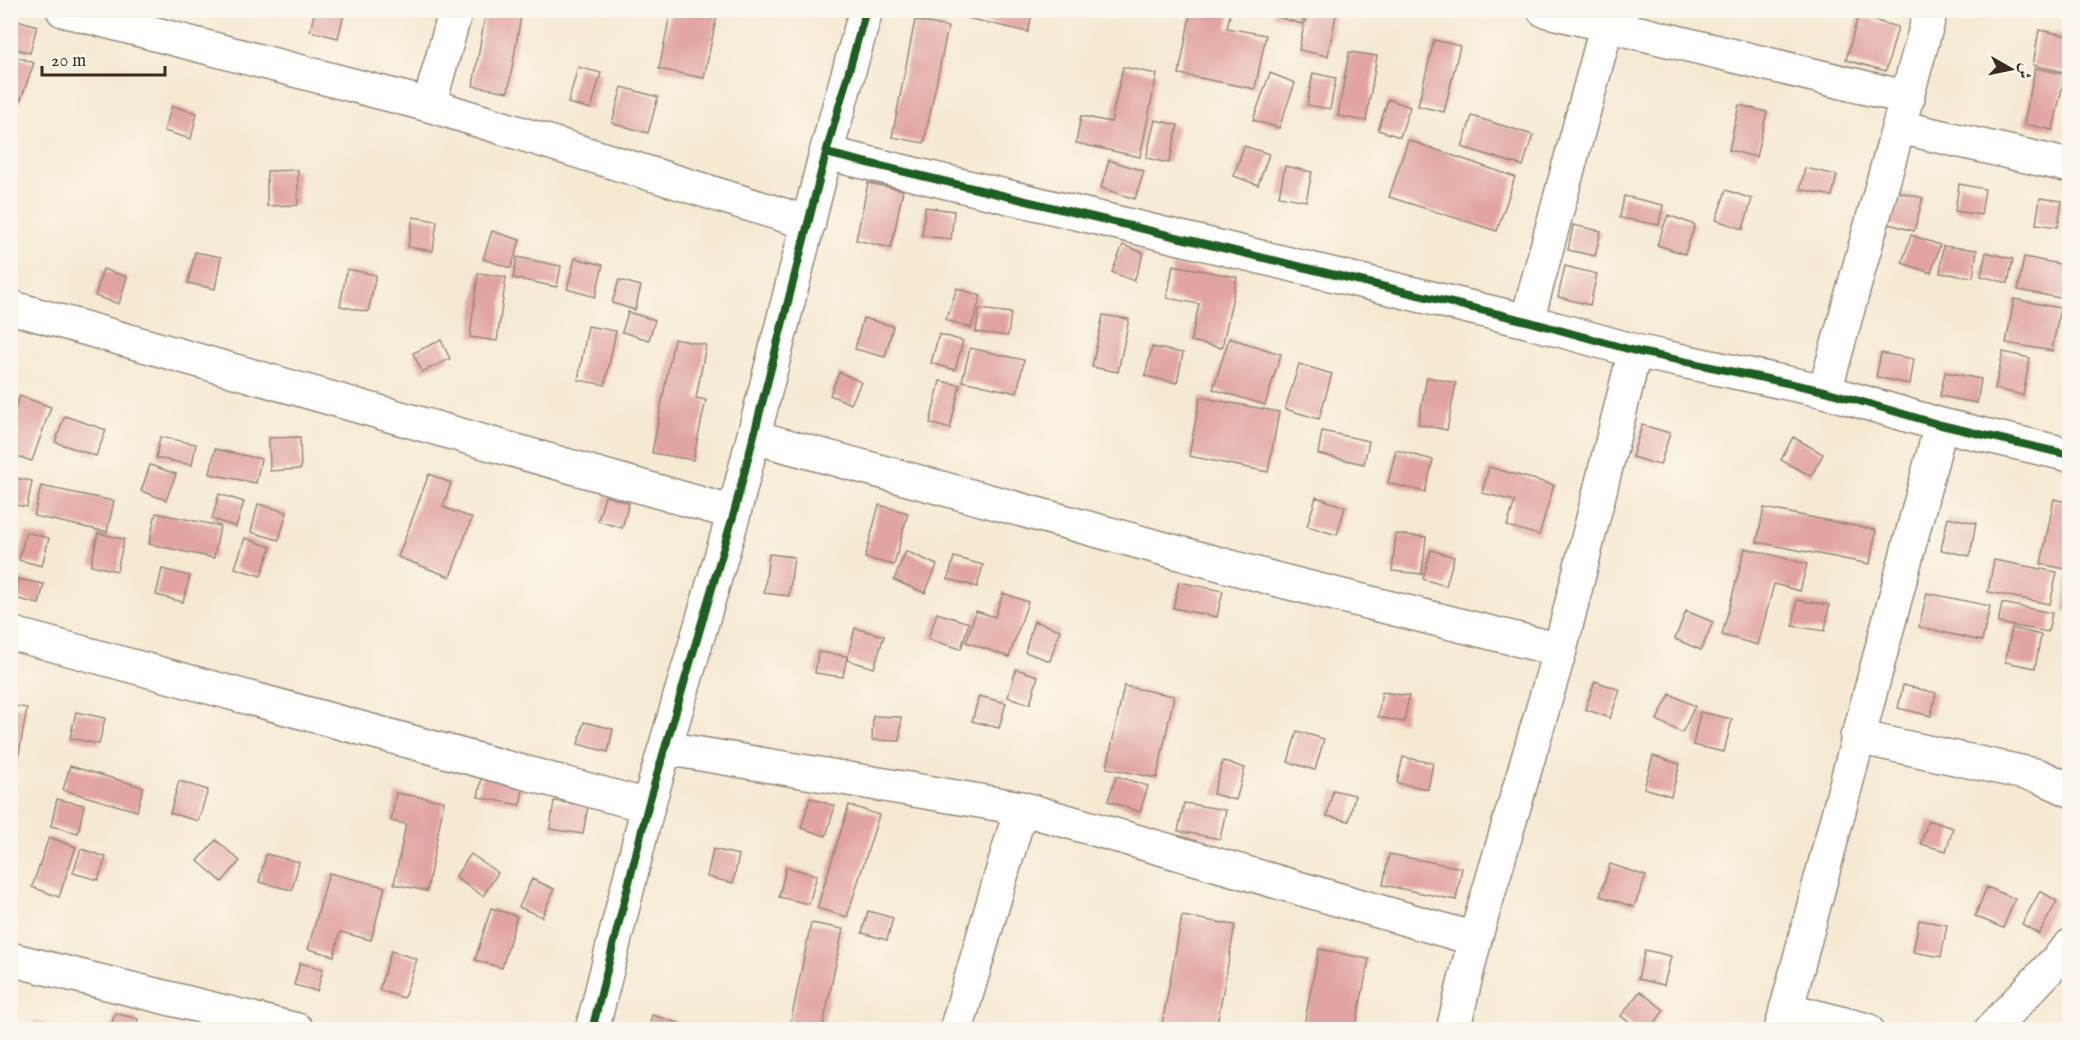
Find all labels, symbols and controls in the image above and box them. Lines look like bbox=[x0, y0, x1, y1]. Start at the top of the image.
scale bar bbox=[42, 39, 165, 77]
north arrow bbox=[1981, 39, 2041, 99]
text: 20 m bbox=[51, 50, 86, 73]
text: ش bbox=[2013, 62, 2035, 80]

